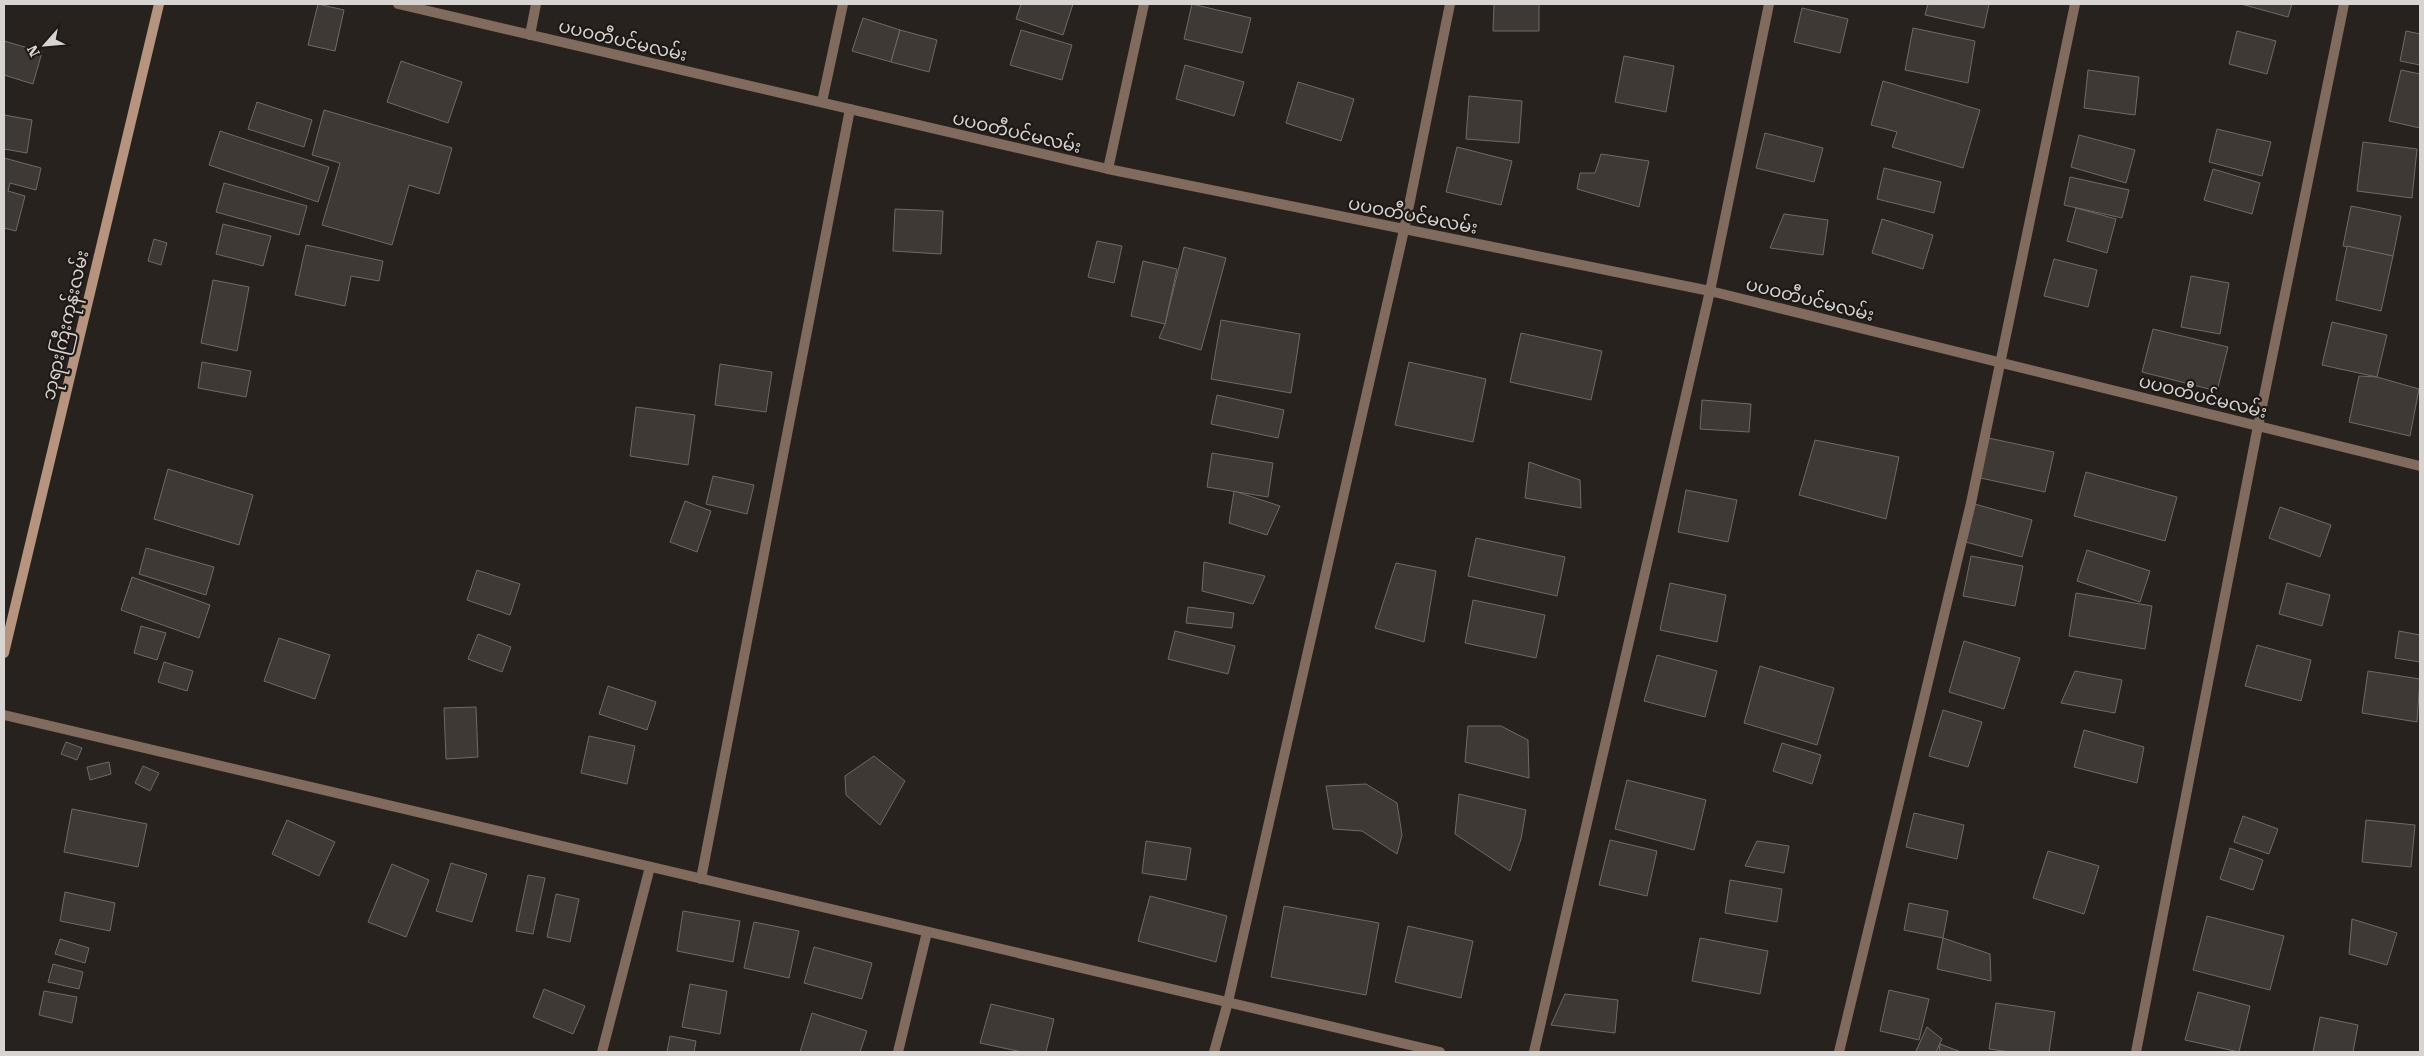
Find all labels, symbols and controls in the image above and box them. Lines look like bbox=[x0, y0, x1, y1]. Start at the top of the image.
street label: ပပဝတီပင်မလမ်း bbox=[557, 12, 690, 65]
north arrow bbox=[20, 20, 70, 70]
text: N bbox=[24, 42, 43, 59]
street label: ပပဝတီပင်မလမ်း bbox=[951, 104, 1084, 157]
street label: ပပဝတီပင်မလမ်း bbox=[1347, 189, 1480, 238]
street label: ဘုရားကြီးကုန်းလမ်း bbox=[35, 247, 97, 403]
street label: ပပဝတီပင်မလမ်း bbox=[1744, 270, 1877, 325]
street label: ပပဝတီပင်မလမ်း bbox=[2137, 367, 2270, 422]

